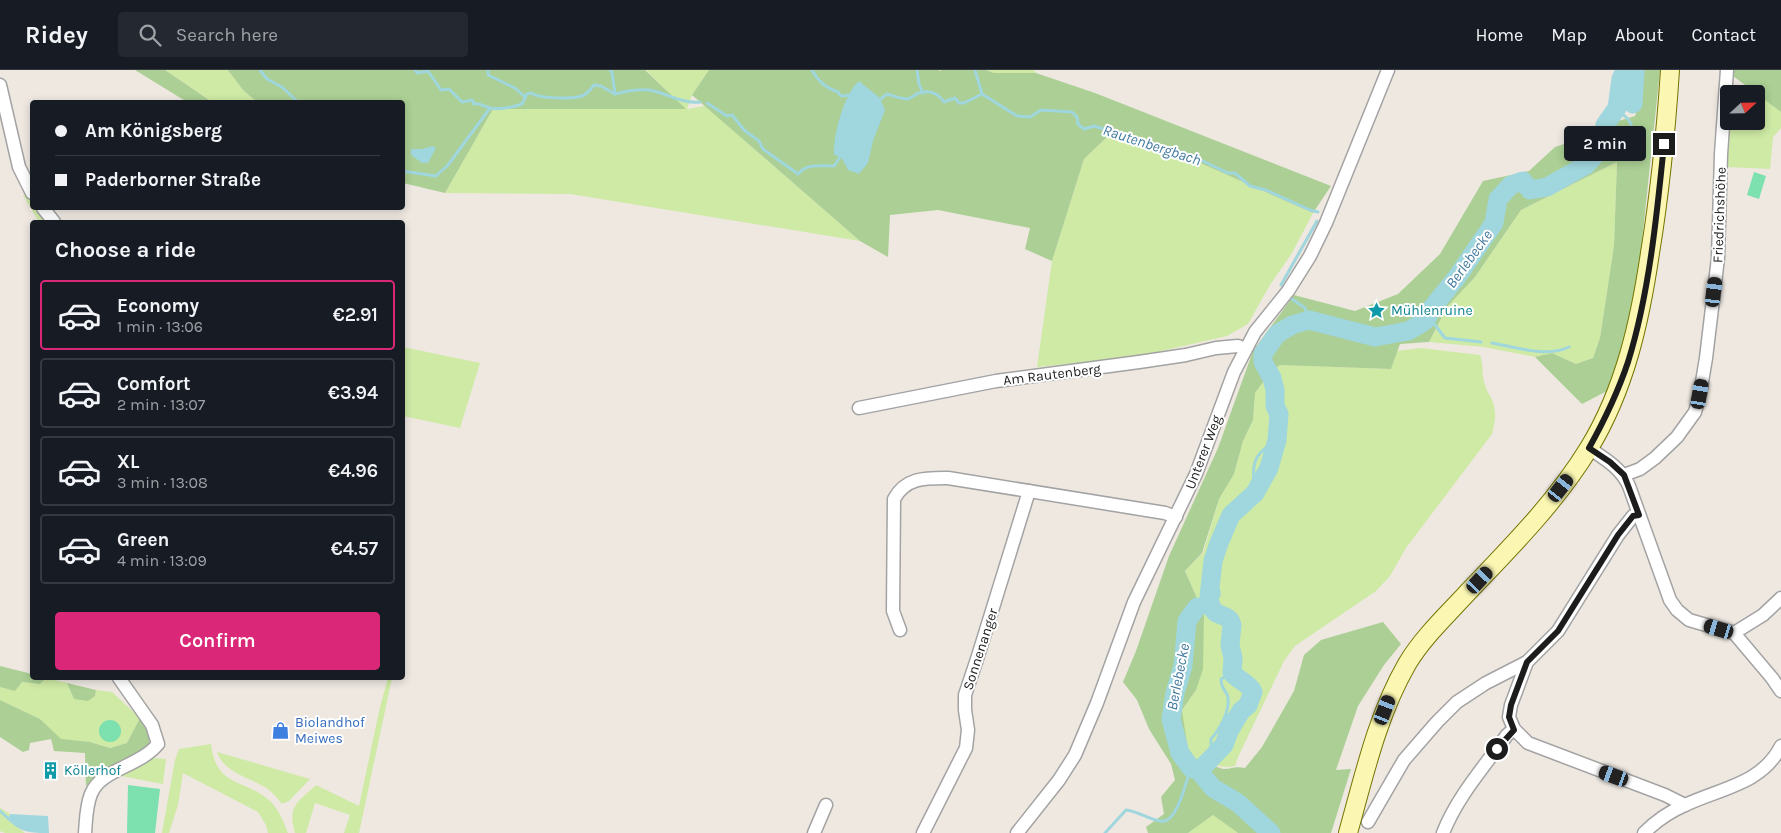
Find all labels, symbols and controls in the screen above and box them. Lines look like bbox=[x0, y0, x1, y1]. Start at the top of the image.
search box bbox=[118, 12, 468, 57]
text: Ridey bbox=[25, 21, 88, 49]
icon: search bbox=[136, 21, 164, 49]
text: Search here bbox=[176, 24, 278, 46]
text: Home bbox=[1475, 24, 1523, 46]
text: Map bbox=[1551, 24, 1587, 46]
text: About bbox=[1615, 24, 1664, 46]
text: Contact bbox=[1692, 24, 1756, 46]
north arrow bbox=[1720, 85, 1765, 130]
map controls bbox=[1720, 85, 1765, 130]
text: Am Königsberg bbox=[85, 120, 222, 142]
water label: Rautenbergbach bbox=[1101, 121, 1203, 169]
callout: 2 min bbox=[1564, 126, 1646, 162]
route end bbox=[1653, 133, 1675, 155]
text: 2 min bbox=[1583, 134, 1627, 153]
street label: Friedrichshöhe bbox=[1709, 167, 1730, 263]
text: Paderborner Straße bbox=[85, 169, 261, 191]
water label: Berlebecke bbox=[1442, 226, 1496, 292]
text: Choose a ride bbox=[55, 237, 196, 263]
car bbox=[1704, 276, 1723, 308]
icon: car bbox=[57, 293, 102, 338]
text: Economy bbox=[117, 295, 199, 317]
place icon: Mühlenruine bbox=[1367, 300, 1387, 320]
place label: Mühlenruine bbox=[1391, 302, 1473, 319]
text: €2.91 bbox=[333, 304, 378, 326]
text: 1 min · 13:06 bbox=[117, 317, 203, 336]
street label: Am Rautenberg bbox=[1002, 360, 1102, 389]
icon: car bbox=[57, 371, 102, 416]
text: Comfort bbox=[117, 373, 191, 395]
car bbox=[1690, 378, 1709, 410]
text: €3.94 bbox=[328, 382, 378, 404]
text: 2 min · 13:07 bbox=[117, 395, 205, 414]
street label: Unterer Weg bbox=[1182, 413, 1225, 492]
icon: car bbox=[57, 449, 102, 494]
text: XL bbox=[117, 451, 139, 473]
text: €4.96 bbox=[328, 460, 378, 482]
car bbox=[1545, 472, 1576, 504]
text: 3 min · 13:08 bbox=[117, 473, 208, 492]
icon: car bbox=[57, 527, 102, 572]
text: Green bbox=[117, 529, 169, 551]
text: €4.57 bbox=[331, 538, 378, 560]
text: 4 min · 13:09 bbox=[117, 551, 207, 570]
car bbox=[1464, 564, 1495, 596]
street label: Sonnenanger bbox=[959, 605, 1002, 692]
button: Confirm bbox=[55, 612, 380, 670]
car bbox=[1702, 617, 1735, 641]
water label: Berlebecke bbox=[1163, 642, 1193, 712]
car bbox=[1372, 693, 1397, 727]
place label: Biolandhof Meiwes bbox=[295, 714, 365, 747]
shop icon: Biolandhof Meiwes bbox=[271, 720, 291, 740]
route start bbox=[1486, 738, 1508, 760]
building icon: Köllerhof bbox=[40, 760, 60, 780]
place label: Köllerhof bbox=[64, 762, 121, 779]
car bbox=[1597, 764, 1630, 788]

